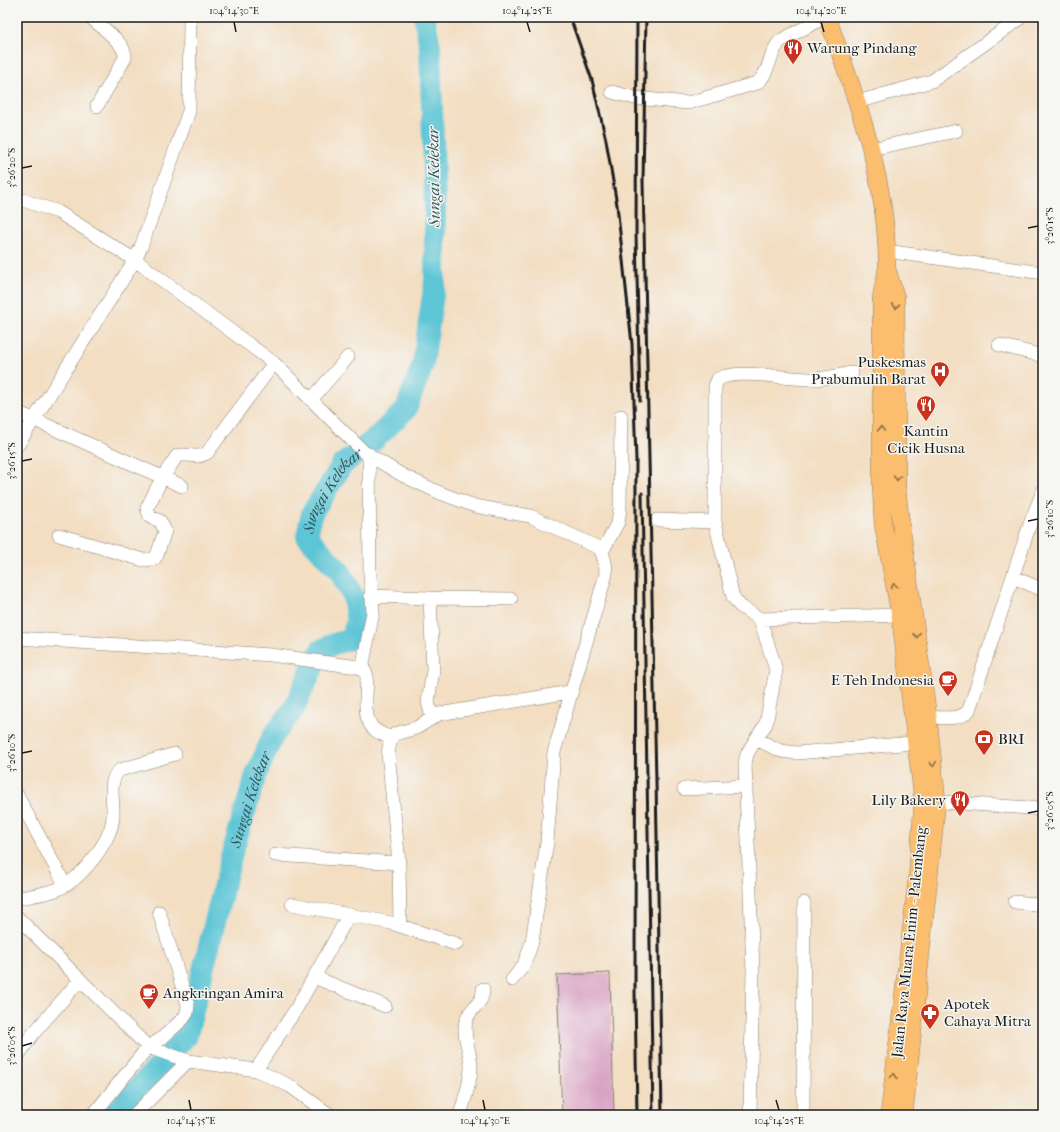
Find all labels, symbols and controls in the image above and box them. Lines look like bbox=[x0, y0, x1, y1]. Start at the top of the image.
text: 104°14'30"E bbox=[209, 5, 259, 17]
text: 104°14'25"E bbox=[502, 5, 552, 17]
text: 104°14'20"E bbox=[796, 5, 846, 17]
restaurant icon: Warung Pindang bbox=[782, 37, 804, 65]
place label: Warung Pindang bbox=[806, 39, 917, 57]
water label: Sungai Kelekar bbox=[423, 125, 444, 228]
text: 3°26'20"S bbox=[6, 148, 18, 188]
text: 3°26'15"S bbox=[1044, 207, 1056, 245]
one-way arrow bbox=[892, 303, 900, 309]
place label: Puskesmas Prabumulih Barat bbox=[811, 353, 927, 388]
hospital icon: Puskesmas Prabumulih Barat bbox=[929, 360, 951, 388]
restaurant icon: Kantin Cicik Husna bbox=[915, 394, 937, 422]
place label: Kantin Cicik Husna bbox=[887, 422, 966, 457]
one-way arrow bbox=[877, 426, 885, 432]
text: 3°26'15"S bbox=[6, 442, 18, 480]
water label: Sungai Kelekar bbox=[299, 443, 368, 536]
one-way arrow bbox=[893, 475, 901, 481]
text: 3°26'10"S bbox=[1044, 500, 1056, 538]
one-way arrow bbox=[890, 583, 899, 589]
one-way arrow bbox=[912, 632, 921, 638]
cafe icon: E Teh Indonesia bbox=[937, 669, 959, 697]
place label: E Teh Indonesia bbox=[831, 671, 935, 689]
bank icon: BRI bbox=[973, 728, 995, 756]
place label: BRI bbox=[998, 730, 1025, 748]
text: 3°26'10"S bbox=[6, 734, 18, 772]
water label: Sungai Kelekar bbox=[225, 747, 276, 851]
one-way arrow bbox=[928, 761, 937, 767]
restaurant icon: Lily Bakery bbox=[949, 789, 971, 817]
place label: Lily Bakery bbox=[872, 791, 947, 809]
text: 3°26'05"S bbox=[1044, 791, 1056, 831]
street label: Jalan Raya Muara Enim - Palembang bbox=[888, 824, 930, 1060]
cafe icon: Angkringan Amira bbox=[138, 982, 160, 1010]
place label: Angkringan Amira bbox=[162, 984, 285, 1002]
place label: Apotek Cahaya Mitra bbox=[943, 995, 1032, 1030]
pharmacy icon: Apotek Cahaya Mitra bbox=[919, 1002, 941, 1030]
text: 3°26'05"S bbox=[6, 1026, 18, 1066]
one-way arrow bbox=[889, 1073, 898, 1079]
text: 104°14'35"E bbox=[167, 1115, 215, 1127]
text: 104°14'30"E bbox=[460, 1115, 510, 1127]
text: 104°14'25"E bbox=[754, 1115, 804, 1127]

